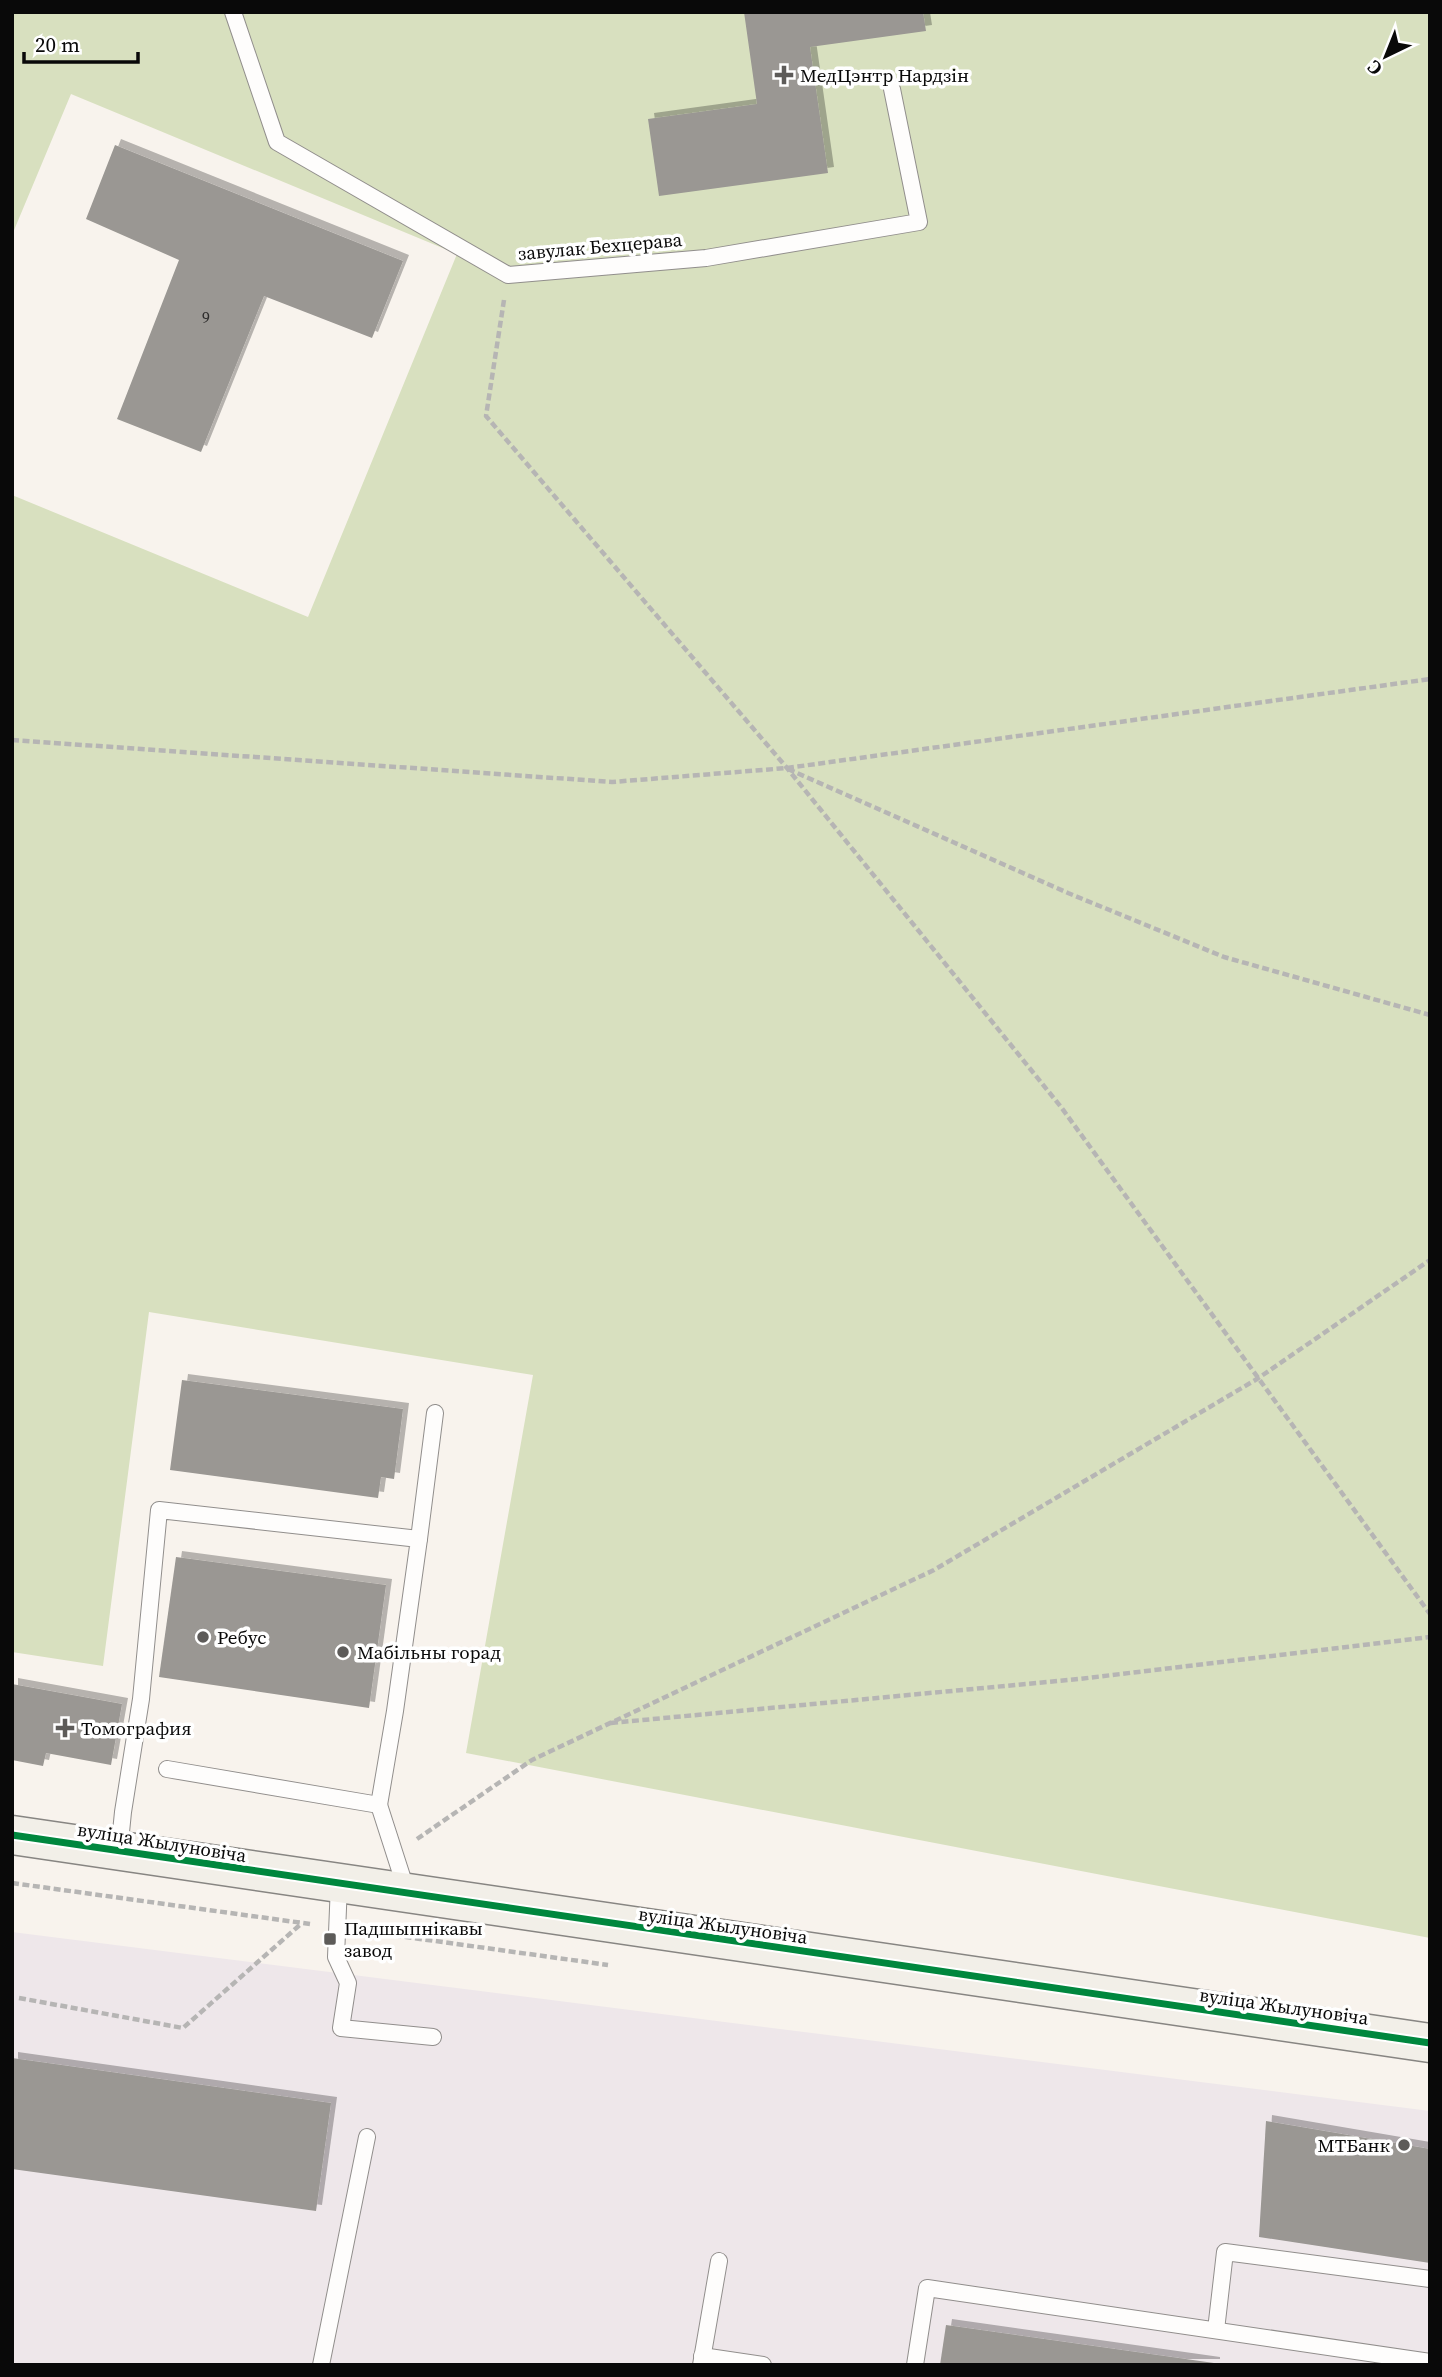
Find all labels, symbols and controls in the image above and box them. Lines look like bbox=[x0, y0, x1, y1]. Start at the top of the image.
scale bar bbox=[24, 21, 138, 65]
north arrow bbox=[1351, 21, 1421, 91]
text: 20 m bbox=[35, 30, 80, 59]
text: С bbox=[1361, 55, 1388, 82]
place label: МедЦэнтр Нардзін bbox=[800, 62, 969, 88]
marker: МедЦэнтр Нардзін bbox=[774, 65, 794, 85]
street label: завулак Бехцерава bbox=[517, 226, 683, 266]
house number: 9 bbox=[202, 306, 210, 328]
place label: Ребус bbox=[217, 1624, 266, 1650]
marker: Ребус bbox=[195, 1629, 211, 1645]
place label: Мабільны горад bbox=[357, 1639, 501, 1665]
marker: Мабільны горад bbox=[335, 1644, 351, 1660]
place label: Томография bbox=[81, 1715, 192, 1741]
marker: Томография bbox=[55, 1718, 75, 1738]
street label: вуліца Жылуновіча bbox=[76, 1816, 249, 1868]
street label: вуліца Жылуновіча bbox=[637, 1900, 810, 1950]
place label: Падшыпнікавы завод bbox=[344, 1915, 483, 1963]
marker: Падшыпнікавы завод bbox=[322, 1931, 338, 1947]
street label: вуліца Жылуновіча bbox=[1198, 1981, 1371, 2031]
place label: МТБанк bbox=[1318, 2132, 1390, 2158]
marker: МТБанк bbox=[1396, 2137, 1412, 2153]

